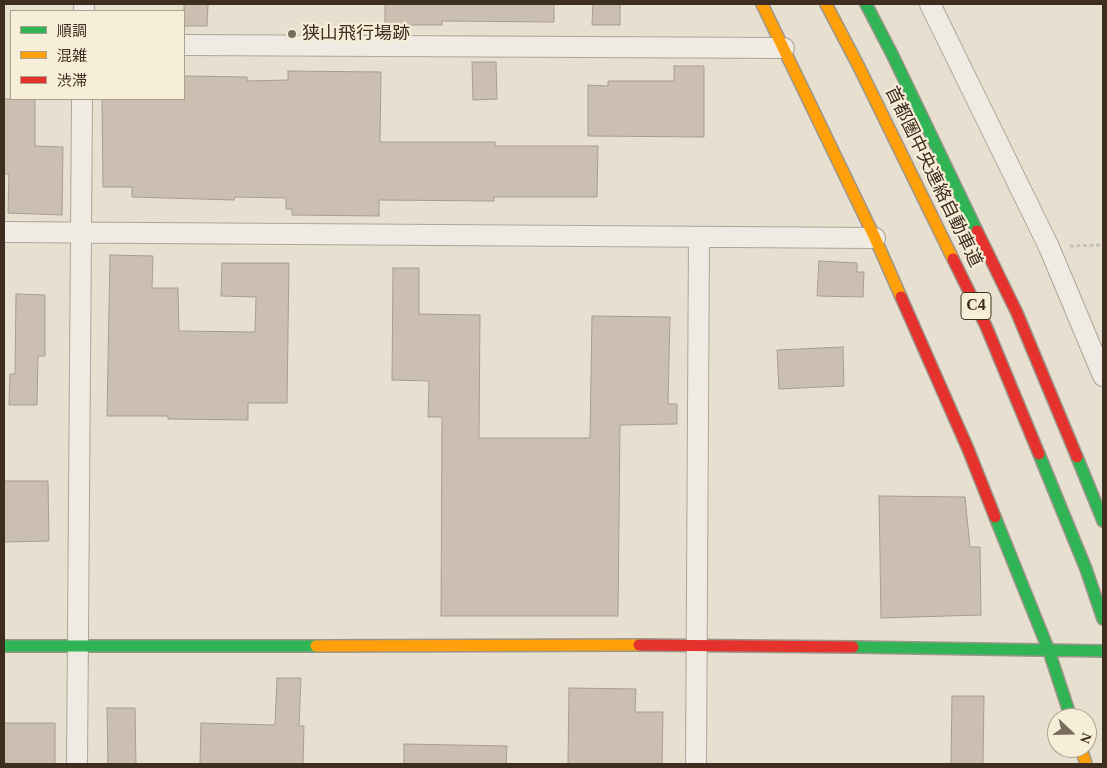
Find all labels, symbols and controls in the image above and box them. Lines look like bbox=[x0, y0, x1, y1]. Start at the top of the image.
legend bbox=[10, 10, 185, 100]
text: 順調 bbox=[57, 23, 87, 39]
place label: 狭山飛行場跡 bbox=[302, 23, 410, 45]
marker: 狭山飛行場跡 bbox=[286, 28, 298, 40]
text: 混雑 bbox=[57, 48, 87, 64]
text: 渋滞 bbox=[57, 73, 87, 89]
street label: 首都圏中央連絡自動車道 bbox=[880, 83, 986, 271]
road number: C4 bbox=[961, 292, 991, 320]
north arrow bbox=[1047, 708, 1097, 758]
text: N bbox=[1077, 731, 1094, 746]

